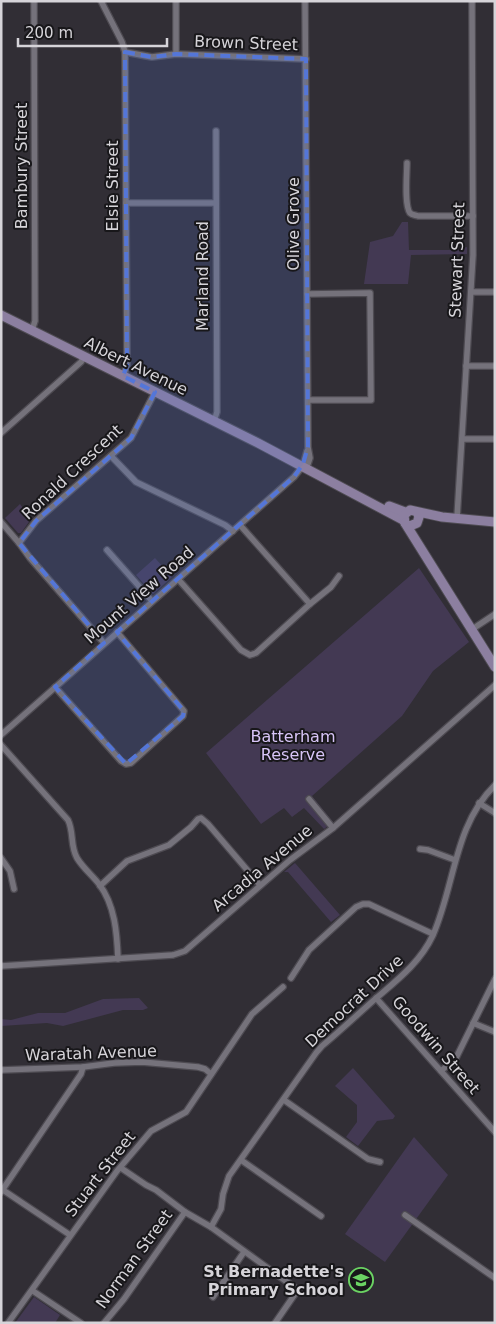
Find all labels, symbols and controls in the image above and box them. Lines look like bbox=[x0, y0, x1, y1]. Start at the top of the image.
scale bar bbox=[18, 15, 166, 47]
text: 200 m bbox=[25, 24, 73, 42]
street label: Brown Street bbox=[194, 32, 298, 54]
street label: Bambury Street bbox=[12, 103, 31, 229]
street label: Elsie Street bbox=[103, 141, 122, 231]
street label: Olive Grove bbox=[284, 177, 303, 271]
street label: Stewart Street bbox=[445, 202, 469, 318]
street label: Marland Road bbox=[193, 221, 212, 331]
street label: Albert Avenue bbox=[81, 333, 191, 399]
street label: Ronald Crescent bbox=[18, 421, 126, 523]
street label: Mount View Road bbox=[81, 542, 197, 648]
park label: Batterham Reserve bbox=[251, 727, 336, 764]
street label: Arcadia Avenue bbox=[208, 821, 316, 915]
street label: Democrat Drive bbox=[301, 951, 407, 1051]
street label: Goodwin Street bbox=[388, 992, 484, 1098]
street label: Waratah Avenue bbox=[25, 1041, 157, 1065]
street label: Stuart Street bbox=[61, 1128, 139, 1220]
street label: Norman Street bbox=[92, 1206, 176, 1312]
place label: St Bernadette's Primary School bbox=[203, 1262, 344, 1299]
school or university icon: St Bernadette's Primary School bbox=[348, 1267, 374, 1293]

